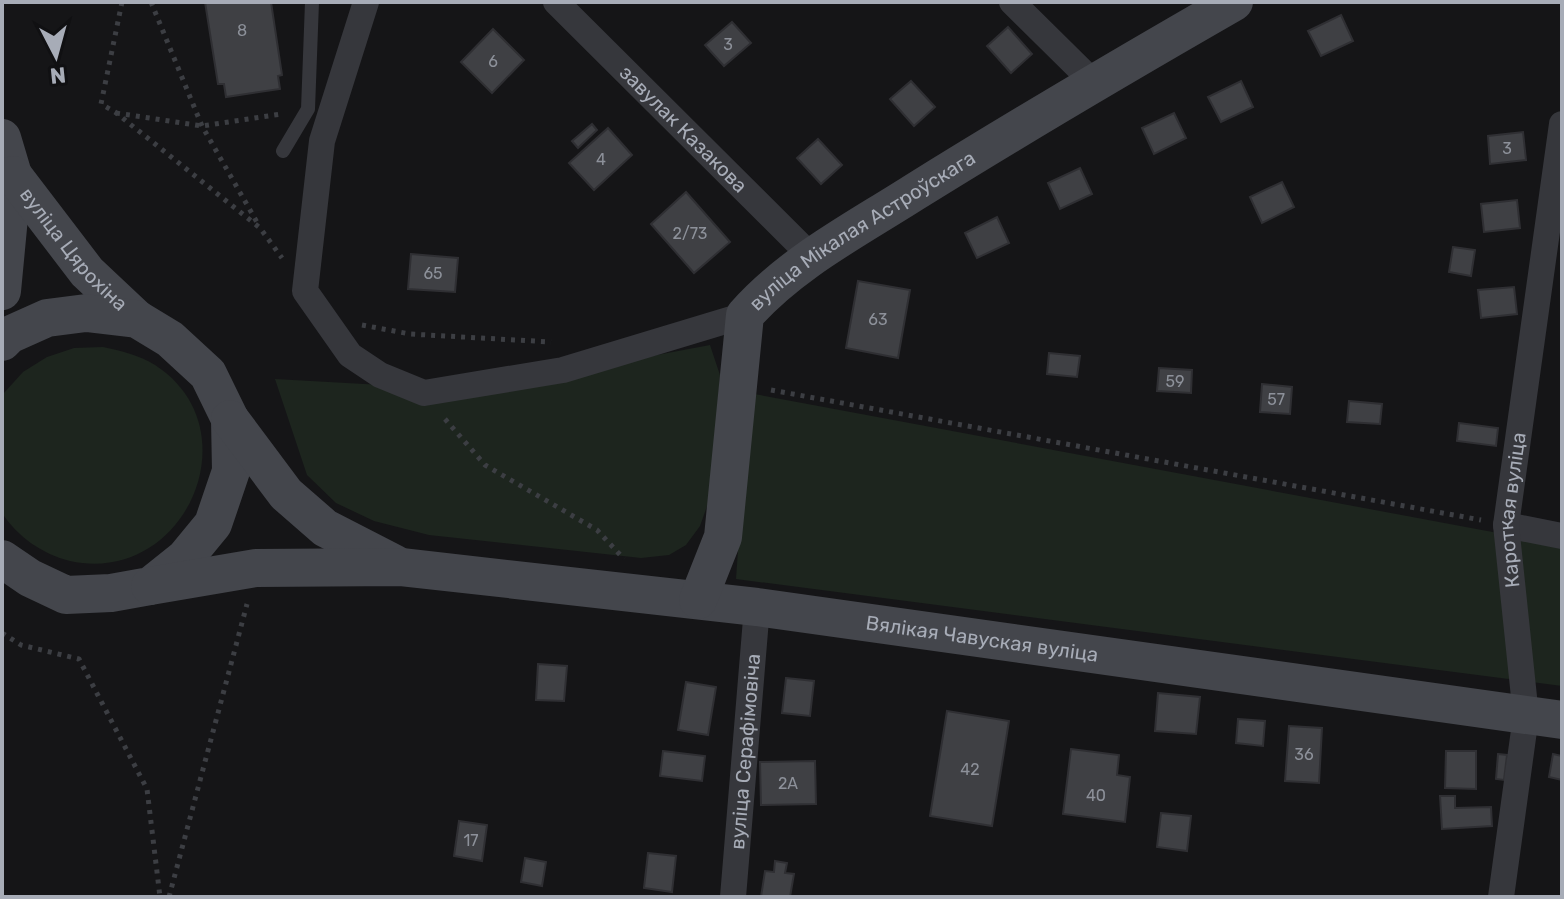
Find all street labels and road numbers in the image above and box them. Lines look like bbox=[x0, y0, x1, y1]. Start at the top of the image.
street label: завулак Казакова bbox=[615, 60, 752, 198]
street label: вуліца Мікалая Астроўскага bbox=[744, 146, 980, 315]
street label: вуліца Цярохіна bbox=[15, 183, 132, 316]
street label: Кароткая вуліца bbox=[1493, 431, 1531, 589]
street label: Вялікая Чавуская вуліца bbox=[864, 610, 1100, 667]
street label: вуліца Серафімовіча bbox=[725, 653, 765, 850]

